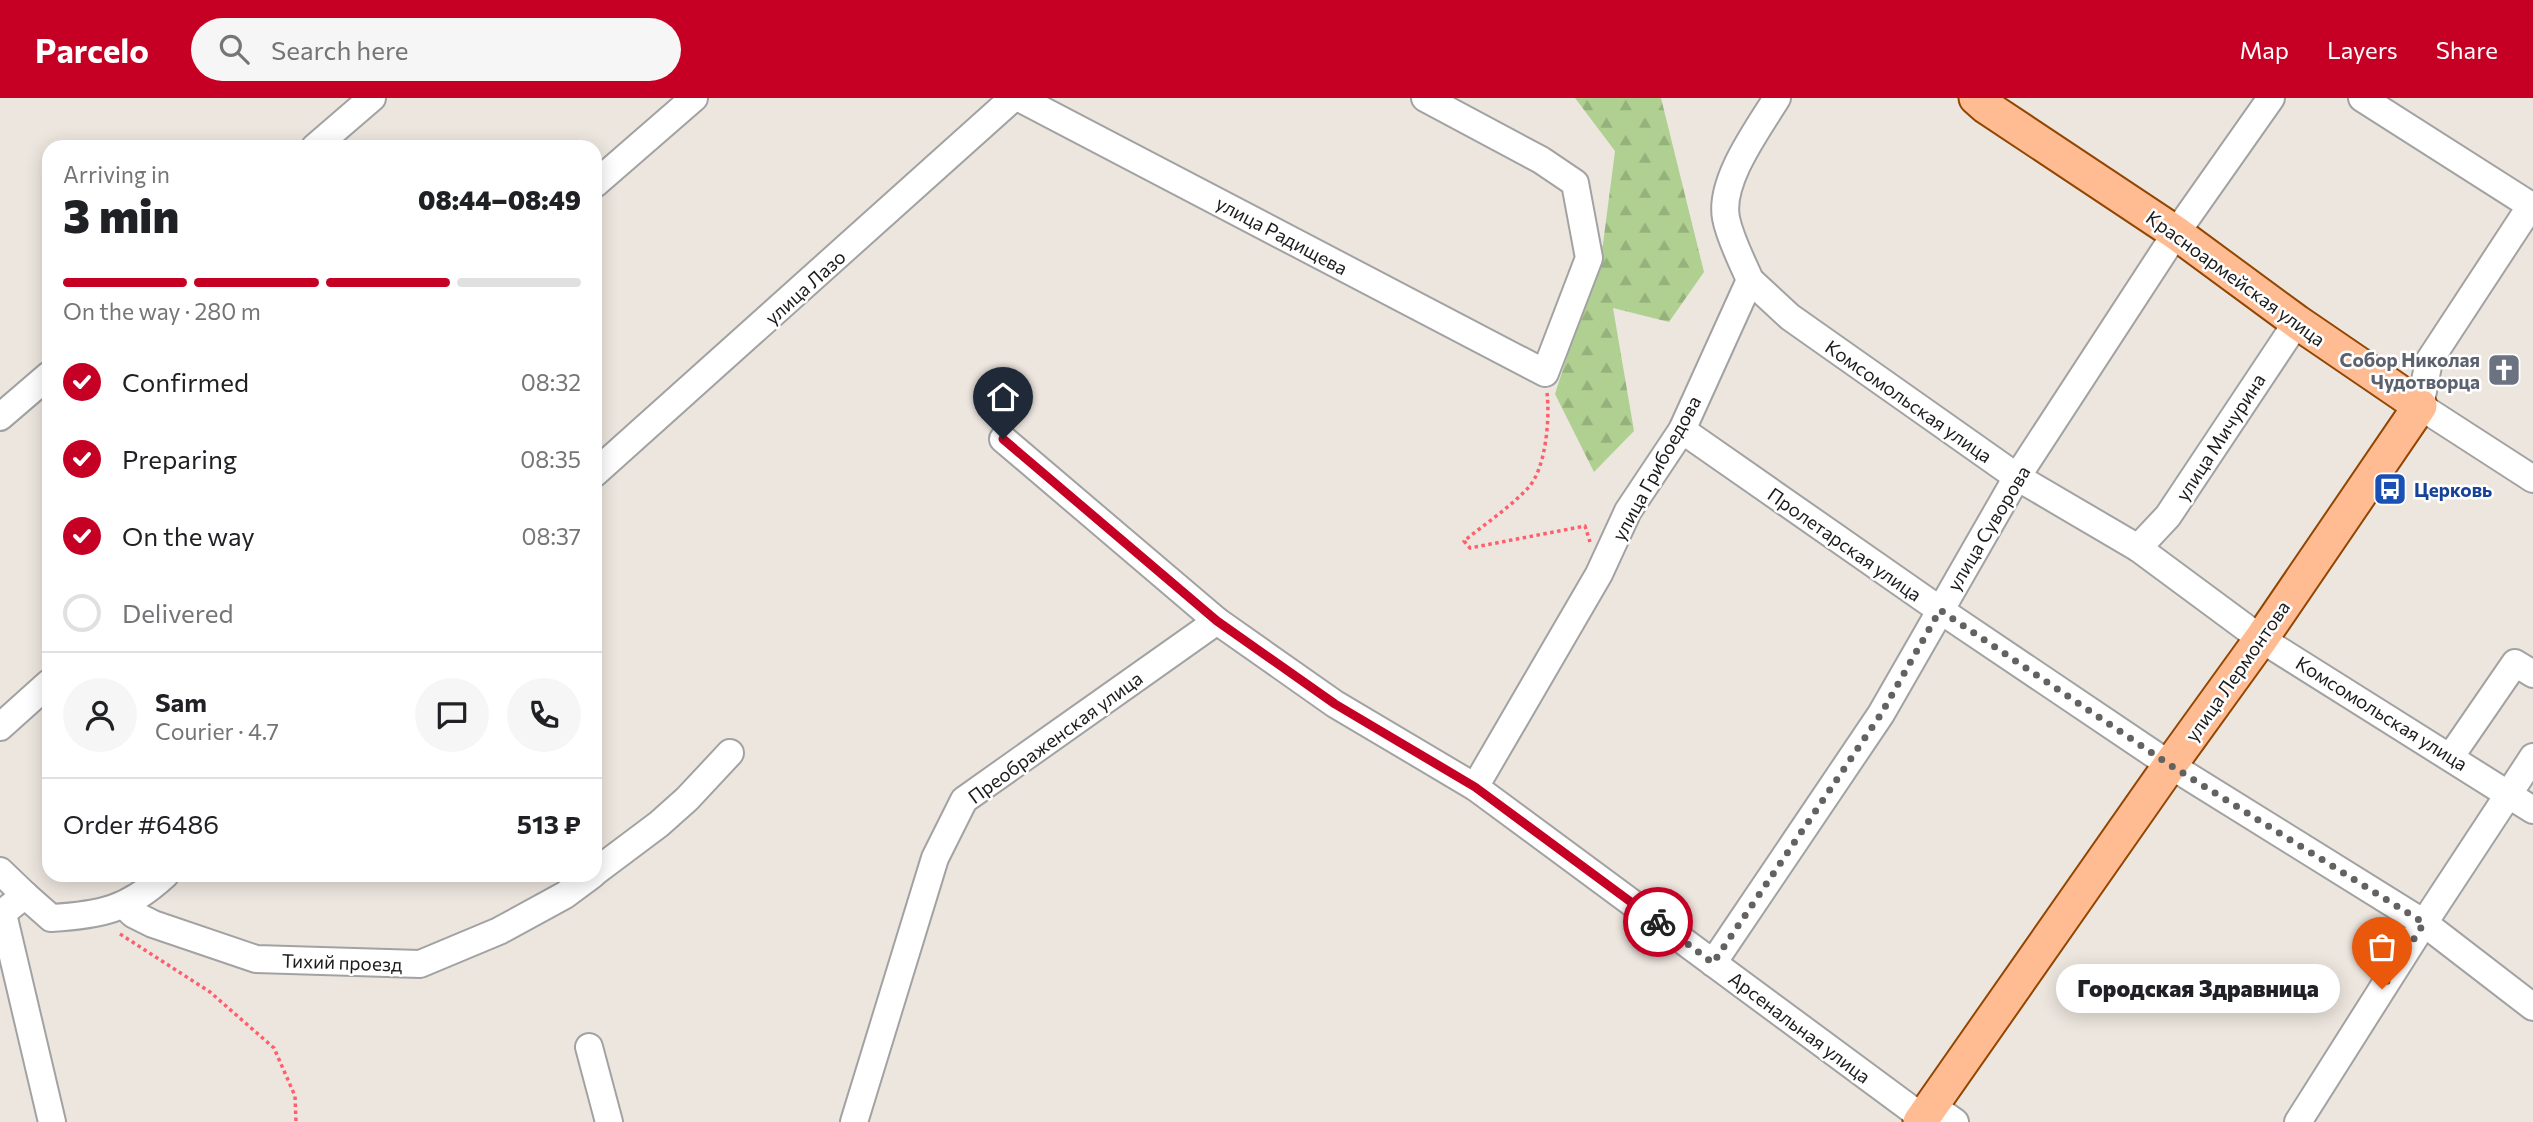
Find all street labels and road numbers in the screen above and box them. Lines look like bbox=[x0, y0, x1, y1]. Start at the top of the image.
street label: улица Радищева bbox=[1212, 191, 1352, 279]
street label: Красноармейская улица bbox=[2142, 205, 2330, 351]
street label: улица Лазо bbox=[760, 245, 850, 329]
street label: Комсомольская улица bbox=[1821, 335, 1997, 467]
street label: улица Мичурина bbox=[2170, 369, 2270, 505]
street label: улица Грибоедова bbox=[1607, 392, 1705, 544]
street label: улица Суворова bbox=[1942, 461, 2034, 595]
street label: Пролетарская улица bbox=[1764, 482, 1926, 606]
street label: улица Лермонтова bbox=[2180, 596, 2294, 746]
street label: Комсомольская улица bbox=[2292, 651, 2472, 775]
street label: Преображенская улица bbox=[963, 666, 1147, 808]
street label: Тихий проезд bbox=[281, 948, 403, 976]
street label: Арсенальная улица bbox=[1725, 966, 1875, 1088]

